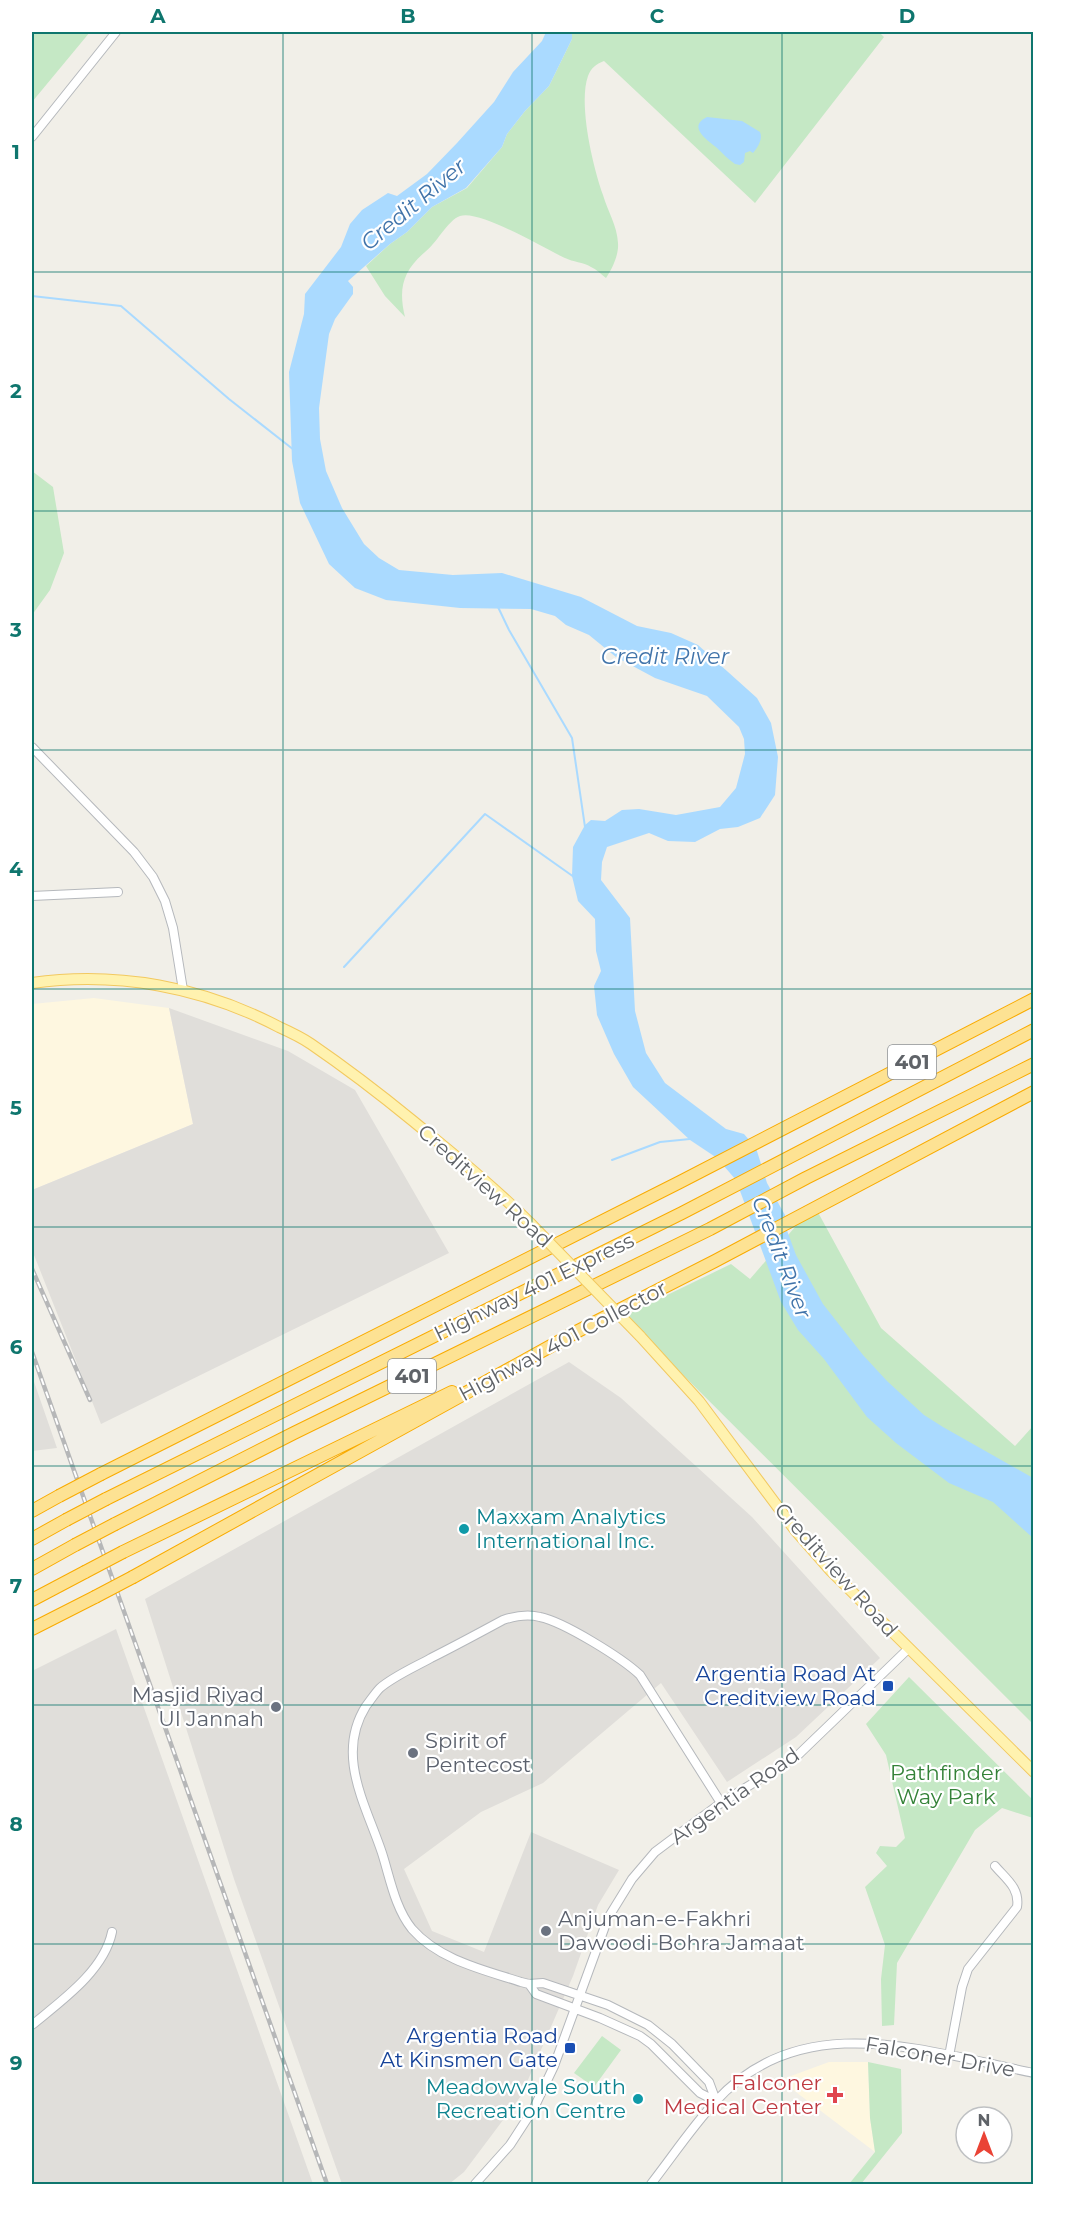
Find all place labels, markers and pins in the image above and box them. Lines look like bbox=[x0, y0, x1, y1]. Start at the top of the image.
place label: Maxxam Analytics International Inc. bbox=[476, 1504, 666, 1553]
marker: Maxxam Analytics International Inc. bbox=[457, 1522, 471, 1536]
place label: Argentia Road At Creditview Road bbox=[696, 1661, 876, 1710]
marker: Argentia Road At Creditview Road bbox=[881, 1679, 895, 1693]
place label: Masjid Riyad Ul Jannah bbox=[132, 1682, 264, 1731]
marker: Masjid Riyad Ul Jannah bbox=[269, 1700, 283, 1714]
place label: Spirit of Pentecost bbox=[425, 1728, 531, 1777]
marker: Spirit of Pentecost bbox=[406, 1746, 420, 1760]
place label: Anjuman-e-Fakhri Dawoodi Bohra Jamaat bbox=[558, 1906, 805, 1955]
marker: Anjuman-e-Fakhri Dawoodi Bohra Jamaat bbox=[539, 1924, 553, 1938]
place label: Argentia Road At Kinsmen Gate bbox=[380, 2023, 558, 2072]
marker: Argentia Road At Kinsmen Gate bbox=[563, 2041, 577, 2055]
place label: Falconer Medical Center bbox=[663, 2070, 822, 2119]
place label: Meadowvale South Recreation Centre bbox=[426, 2074, 626, 2123]
marker: Falconer Medical Center bbox=[826, 2086, 844, 2104]
marker: Meadowvale South Recreation Centre bbox=[631, 2092, 645, 2106]

